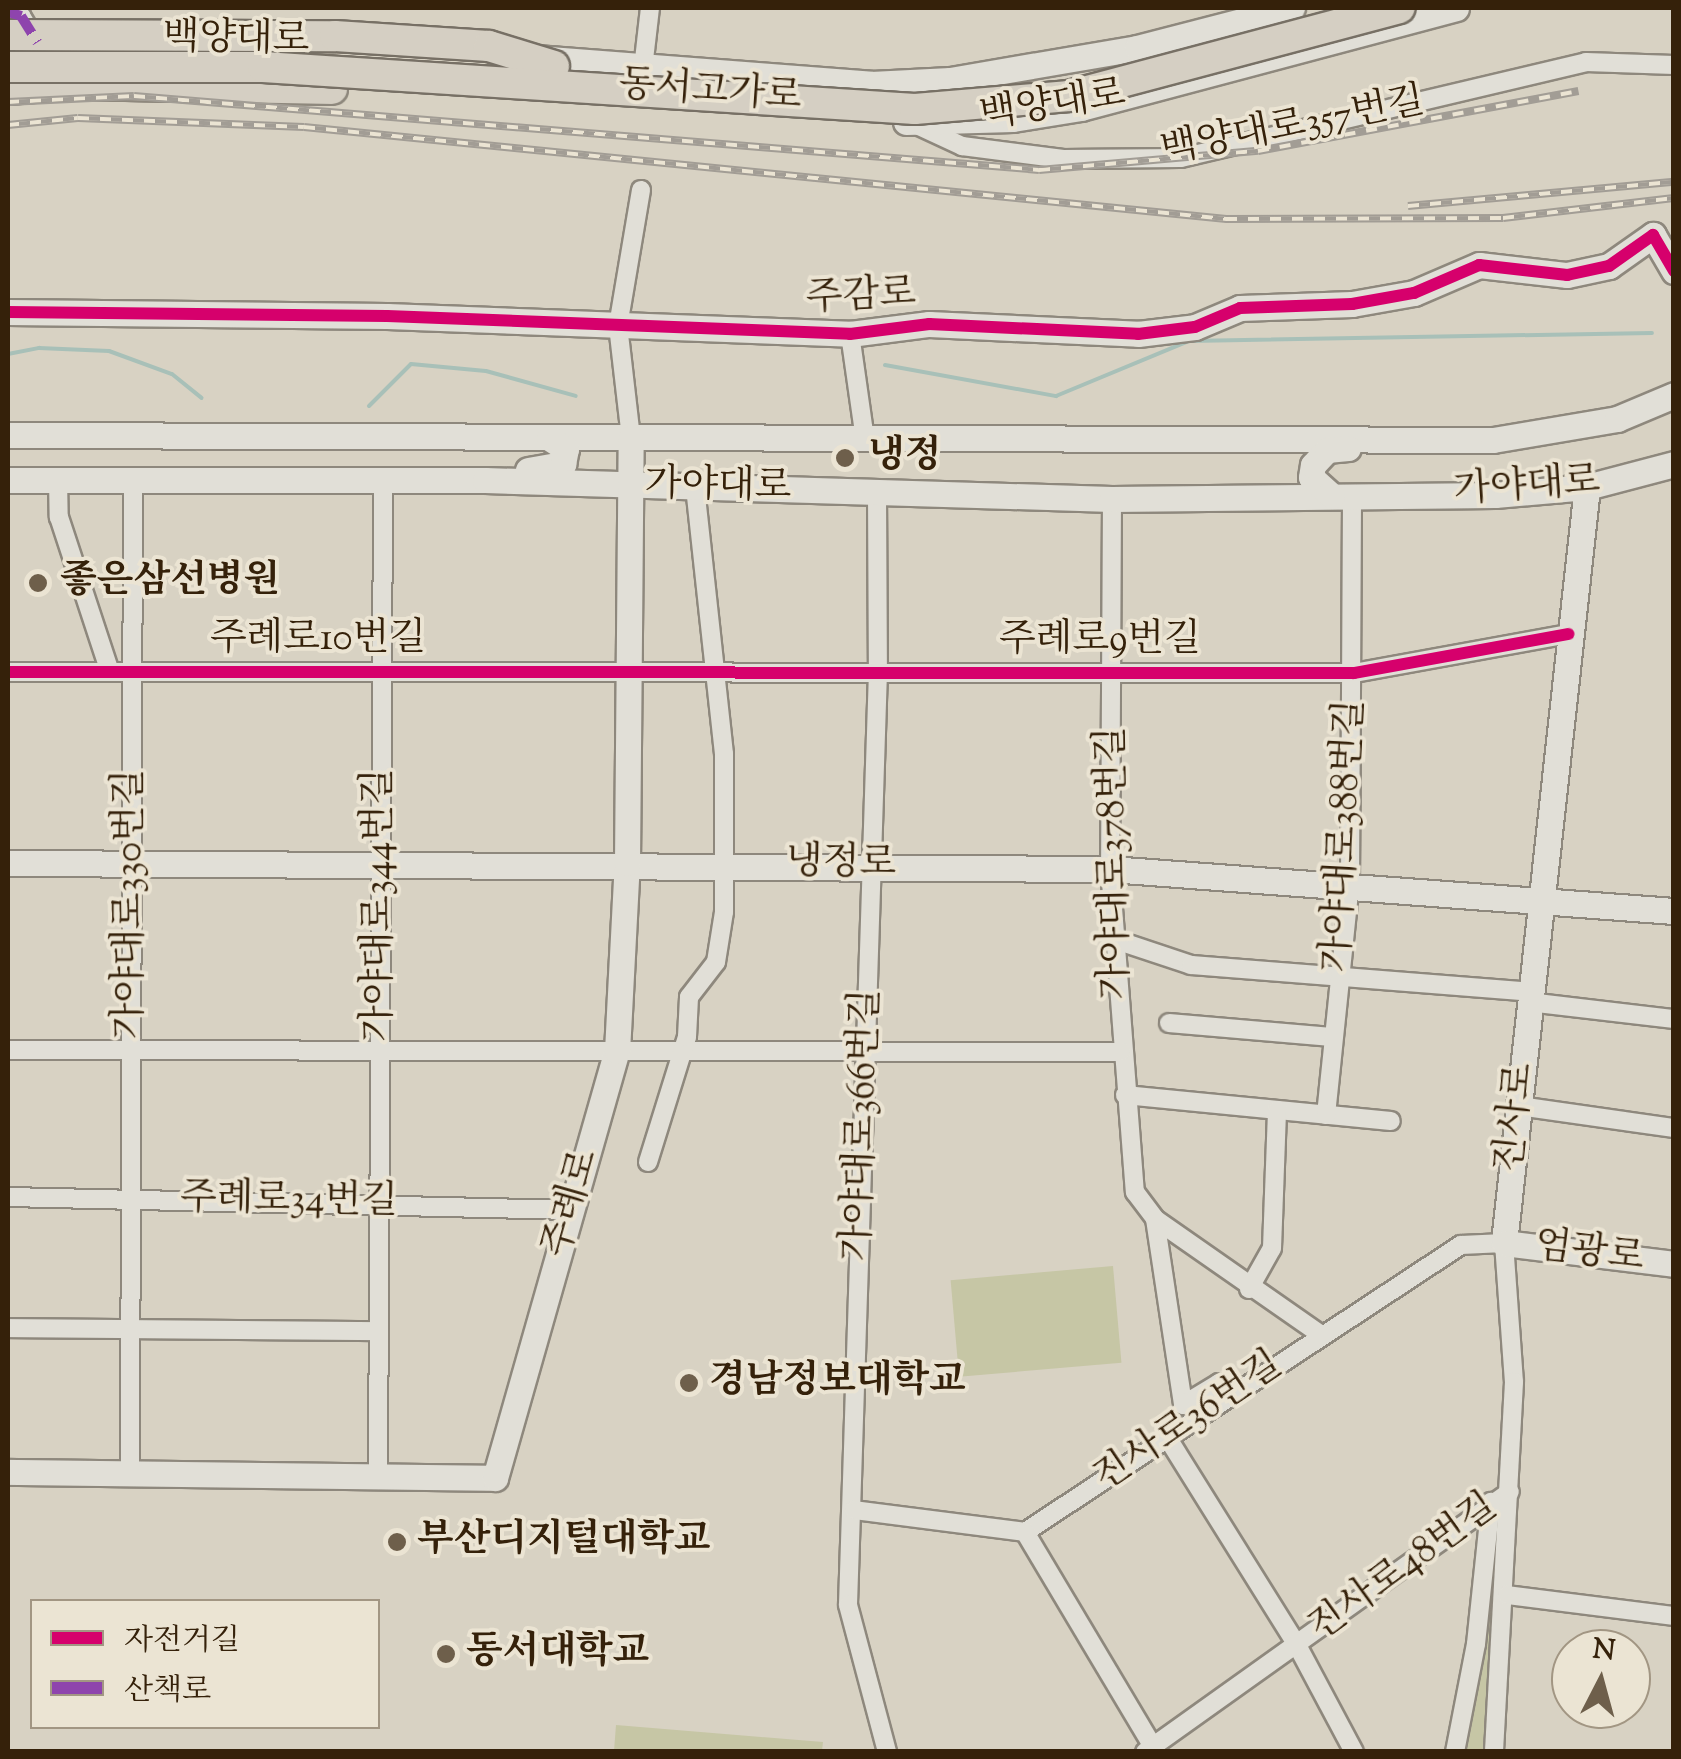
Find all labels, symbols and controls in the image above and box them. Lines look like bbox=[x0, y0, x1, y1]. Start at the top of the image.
street label: 백양대로 bbox=[162, 17, 310, 65]
street label: 동서고가로 bbox=[617, 64, 803, 122]
street label: 백양대로 bbox=[977, 73, 1129, 141]
street label: 백양대로357번길 bbox=[1157, 80, 1429, 176]
street label: 주감로 bbox=[805, 272, 917, 324]
place label: 냉정 bbox=[868, 435, 941, 481]
marker: 냉정 bbox=[832, 445, 858, 471]
street label: 가야대로 bbox=[1452, 460, 1602, 516]
street label: 가야대로 bbox=[644, 464, 792, 512]
place label: 좋은삼선병원 bbox=[60, 560, 280, 606]
marker: 좋은삼선병원 bbox=[25, 570, 51, 596]
street label: 주례로10번길 bbox=[210, 618, 426, 664]
street label: 주례로9번길 bbox=[999, 619, 1201, 665]
street label: 가야대로388번길 bbox=[1316, 698, 1376, 974]
street label: 가야대로378번길 bbox=[1091, 726, 1141, 1000]
street label: 가야대로344번길 bbox=[358, 768, 404, 1042]
street label: 가야대로330번길 bbox=[109, 769, 155, 1039]
street label: 냉정로 bbox=[786, 841, 896, 889]
street label: 가야대로366번길 bbox=[836, 988, 892, 1262]
street label: 진사로 bbox=[1489, 1061, 1545, 1175]
street label: 주례로 bbox=[536, 1145, 610, 1263]
street label: 주례로34번길 bbox=[180, 1177, 398, 1227]
street label: 엄광로 bbox=[1532, 1225, 1646, 1283]
street label: 진사로36번길 bbox=[1086, 1343, 1292, 1503]
place label: 경남정보대학교 bbox=[709, 1360, 966, 1406]
marker: 경남정보대학교 bbox=[678, 1372, 700, 1394]
street label: 진사로48번길 bbox=[1301, 1485, 1507, 1653]
place label: 부산디지털대학교 bbox=[417, 1519, 711, 1565]
marker: 부산디지털대학교 bbox=[386, 1531, 408, 1553]
legend bbox=[30, 1599, 380, 1729]
text: 자전거길 bbox=[124, 1620, 240, 1663]
north arrow bbox=[1551, 1629, 1651, 1729]
text: N bbox=[1591, 1630, 1617, 1672]
place label: 동서대학교 bbox=[466, 1631, 650, 1677]
marker: 동서대학교 bbox=[435, 1643, 457, 1665]
text: 산책로 bbox=[124, 1670, 211, 1713]

